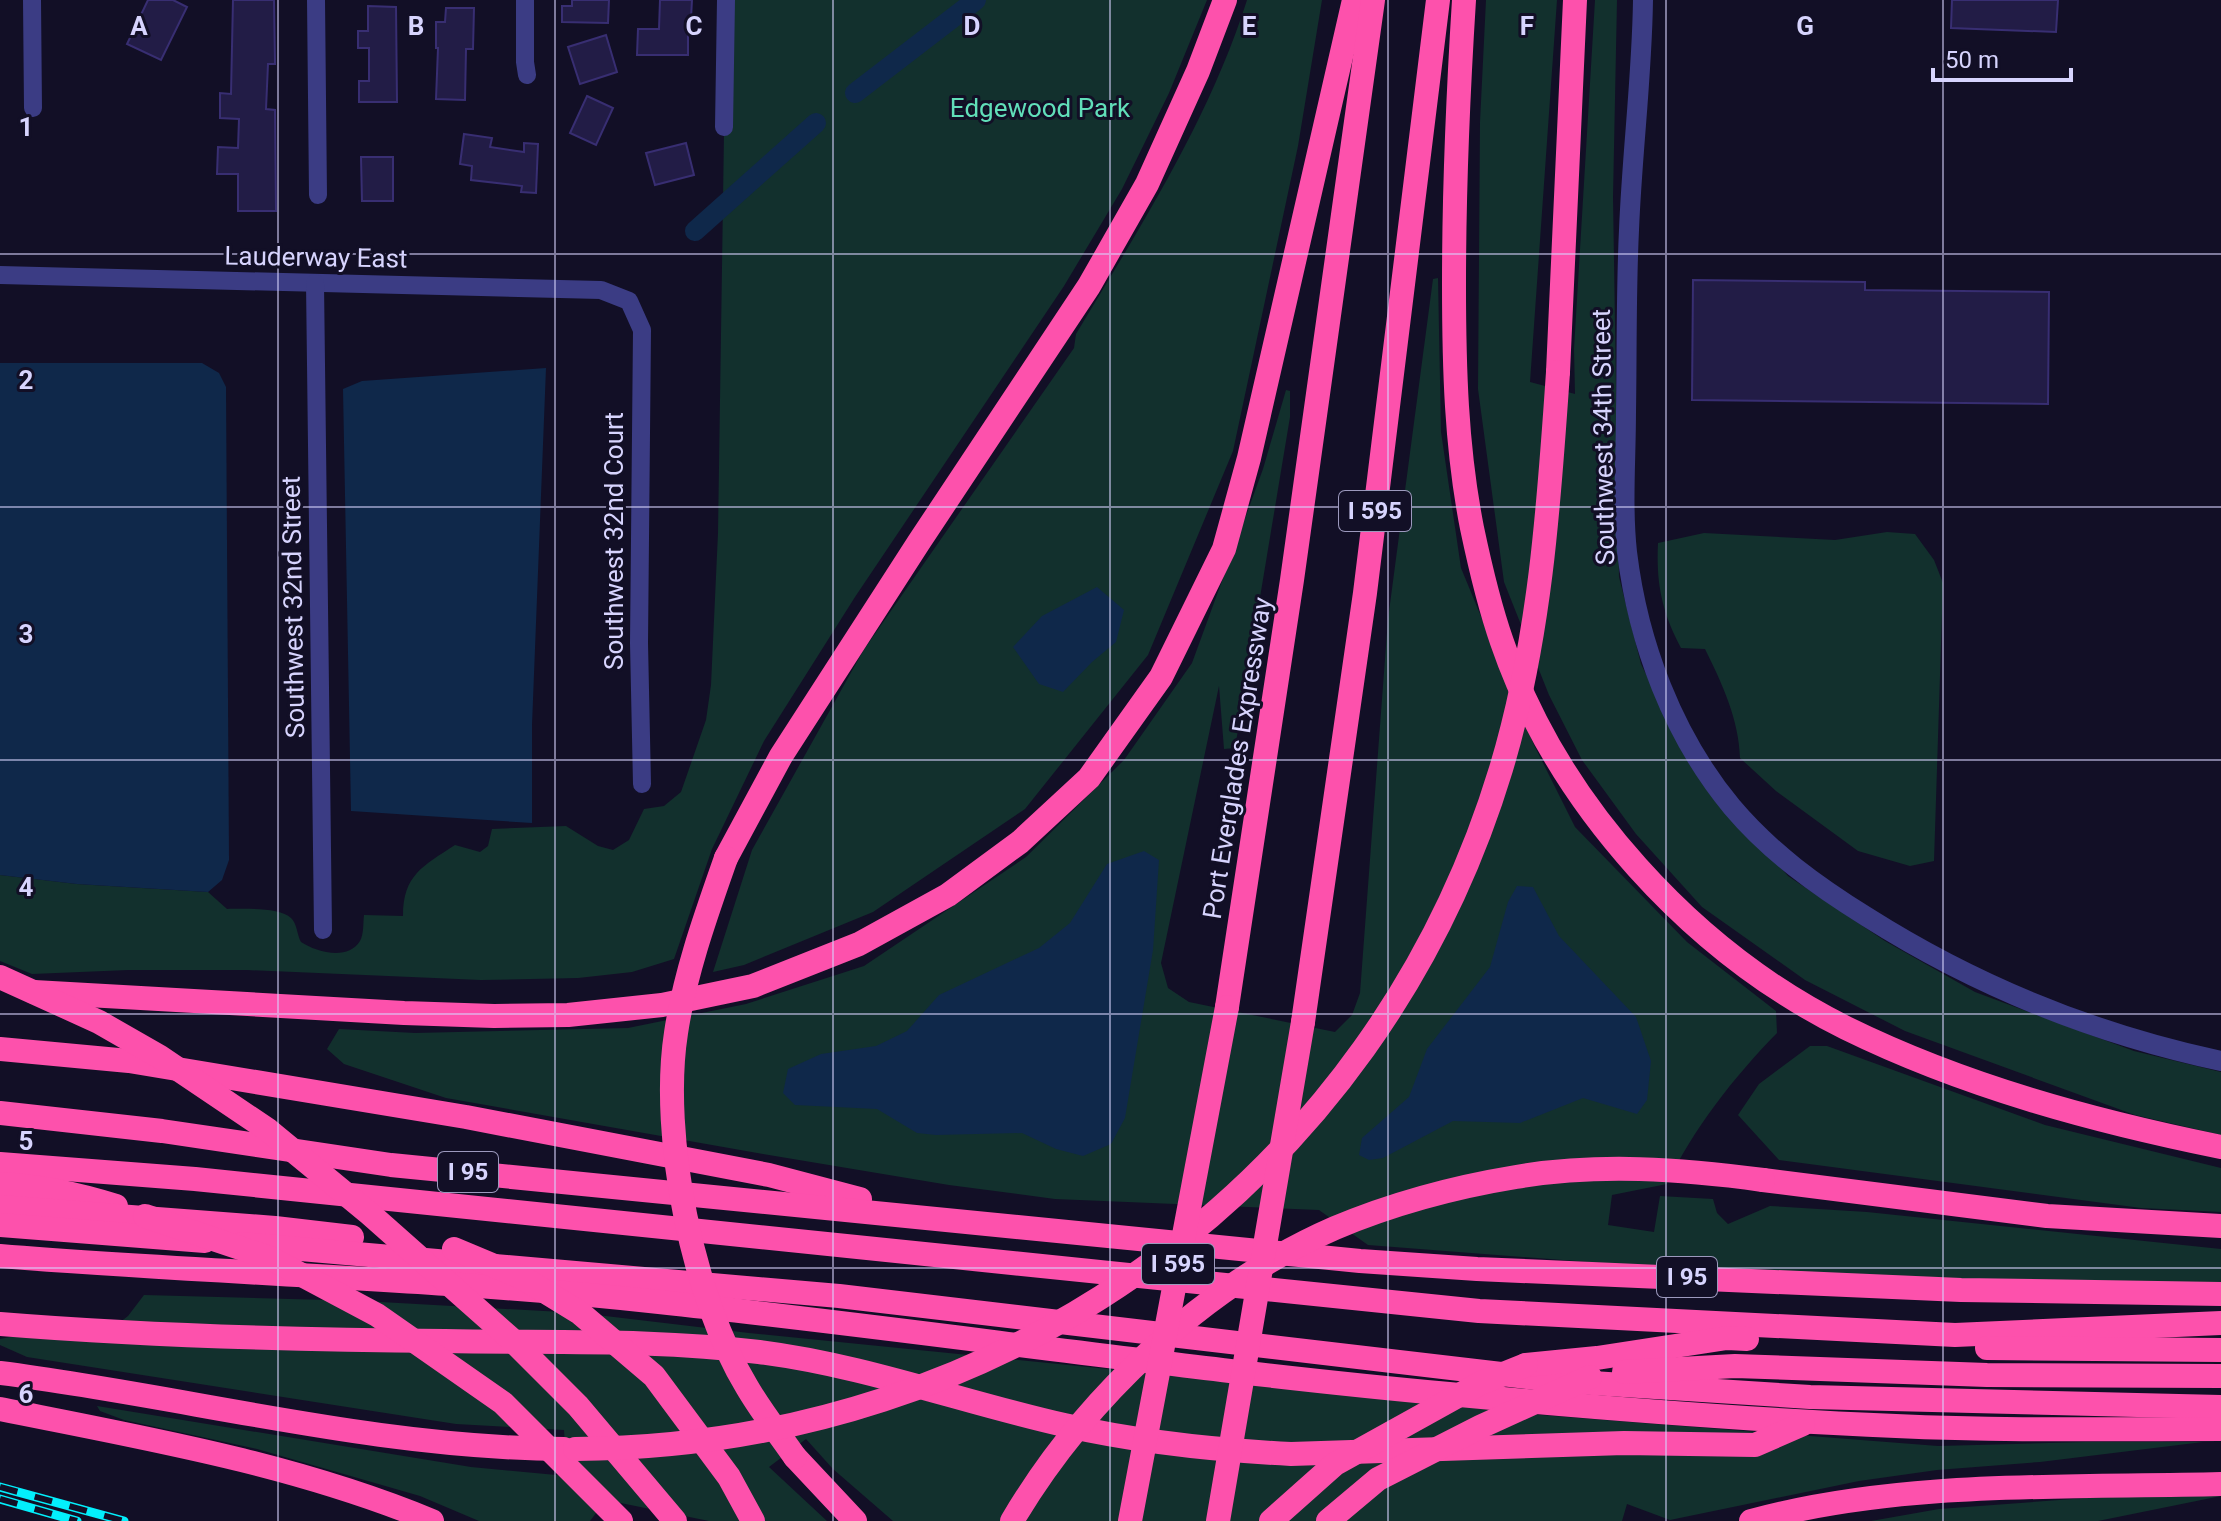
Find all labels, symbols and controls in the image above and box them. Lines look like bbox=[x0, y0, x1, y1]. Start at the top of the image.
text: A bbox=[130, 11, 148, 41]
text: B bbox=[408, 11, 424, 41]
text: C bbox=[685, 11, 703, 41]
text: D bbox=[964, 11, 980, 41]
text: E bbox=[1242, 11, 1257, 41]
text: F bbox=[1520, 11, 1534, 41]
text: G bbox=[1796, 11, 1814, 41]
scale bar bbox=[1933, 32, 2071, 82]
text: 50 m bbox=[1945, 46, 1999, 74]
park label: Edgewood Park bbox=[950, 93, 1131, 123]
text: 1 bbox=[19, 112, 33, 142]
street label: Lauderway East bbox=[224, 240, 408, 274]
street label: Southwest 34th Street bbox=[1586, 309, 1620, 565]
text: 2 bbox=[19, 365, 33, 395]
street label: Southwest 32nd Court bbox=[599, 412, 629, 670]
street label: Southwest 32nd Street bbox=[276, 476, 310, 738]
road number: I 595 bbox=[1339, 491, 1411, 531]
street label: Port Everglades Expressway bbox=[1197, 595, 1277, 921]
text: 3 bbox=[19, 619, 33, 649]
text: 4 bbox=[19, 872, 34, 902]
text: 5 bbox=[19, 1126, 33, 1156]
road number: I 95 bbox=[438, 1152, 498, 1192]
road number: I 595 bbox=[1142, 1244, 1214, 1284]
road number: I 95 bbox=[1657, 1257, 1717, 1297]
text: 6 bbox=[19, 1379, 34, 1409]

